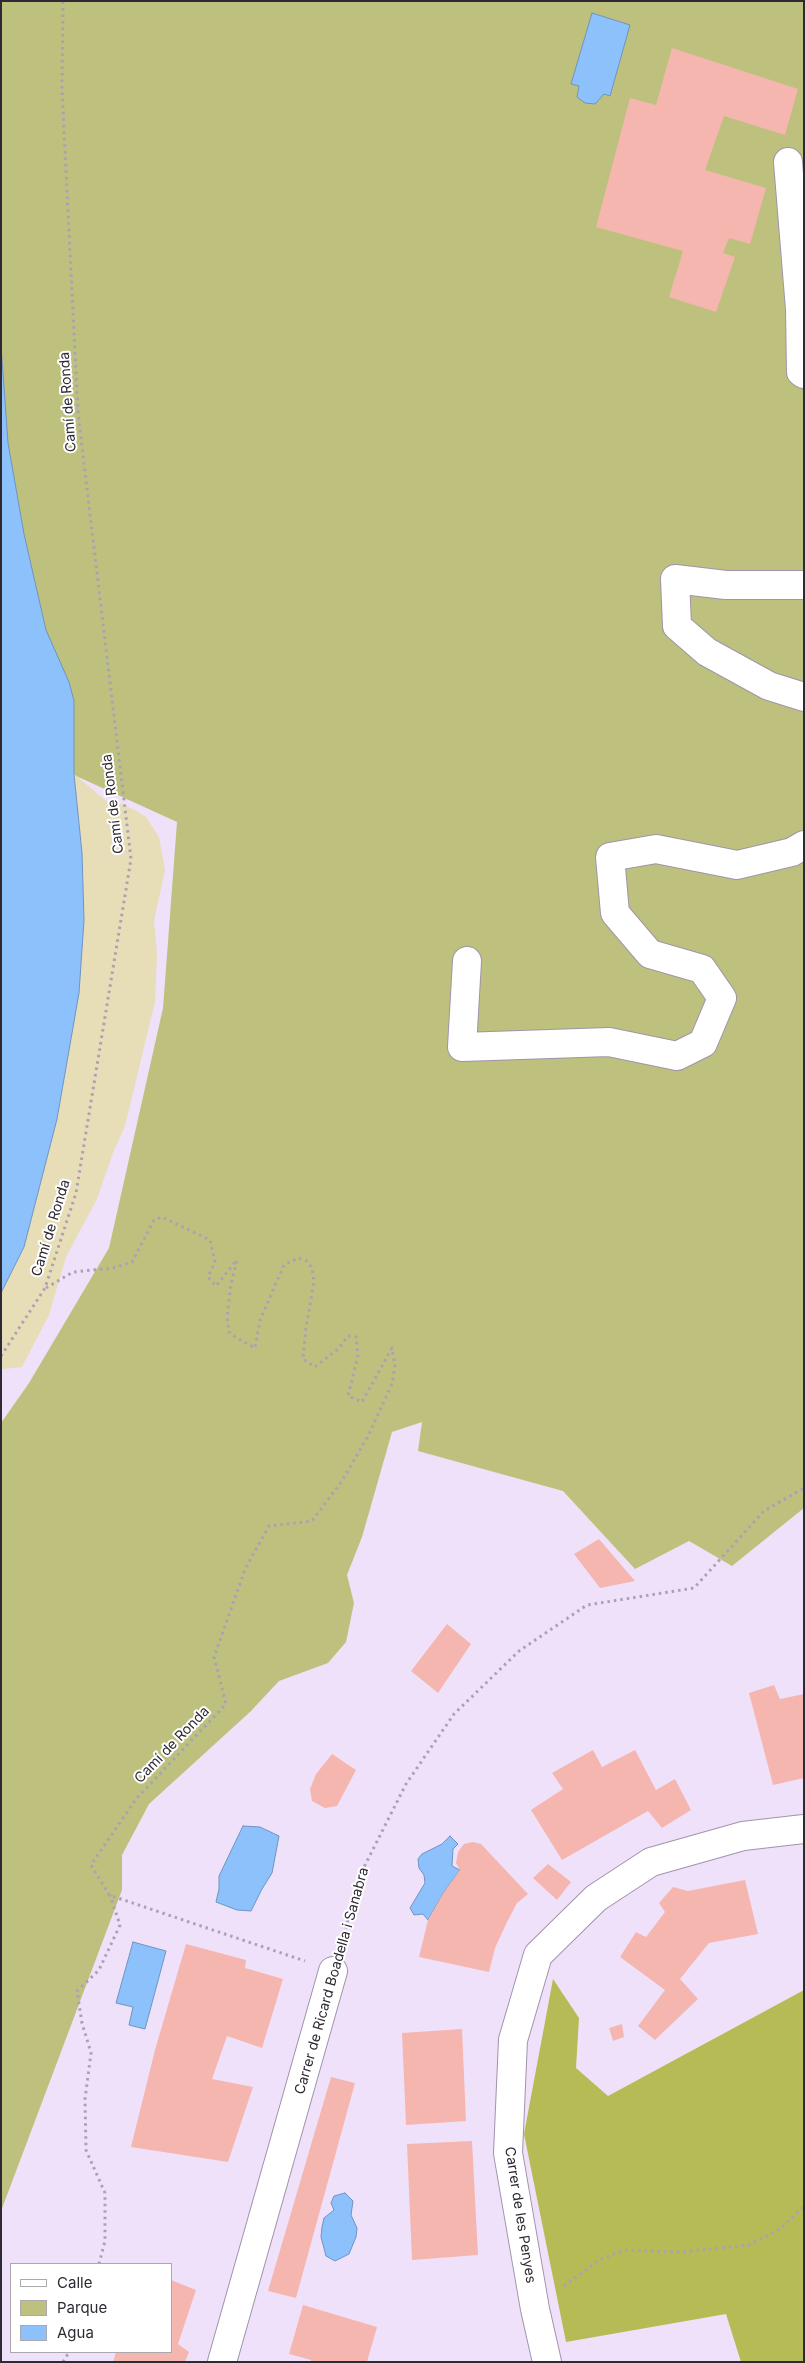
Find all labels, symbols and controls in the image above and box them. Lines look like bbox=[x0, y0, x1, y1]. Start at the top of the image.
street label: Camí de Ronda bbox=[56, 351, 80, 453]
street label: Camí de Ronda bbox=[99, 753, 127, 855]
street label: Camí de Ronda bbox=[28, 1178, 74, 1278]
street label: Camí de Ronda bbox=[131, 1703, 213, 1787]
street label: Carrer de Ricard Boadella i Sanabra bbox=[291, 1866, 373, 2096]
street label: Carrer de les Penyes bbox=[501, 2146, 539, 2284]
legend bbox=[10, 2263, 172, 2353]
text: Calle bbox=[57, 2273, 92, 2292]
text: Parque bbox=[57, 2298, 107, 2317]
text: Agua bbox=[57, 2323, 94, 2342]

